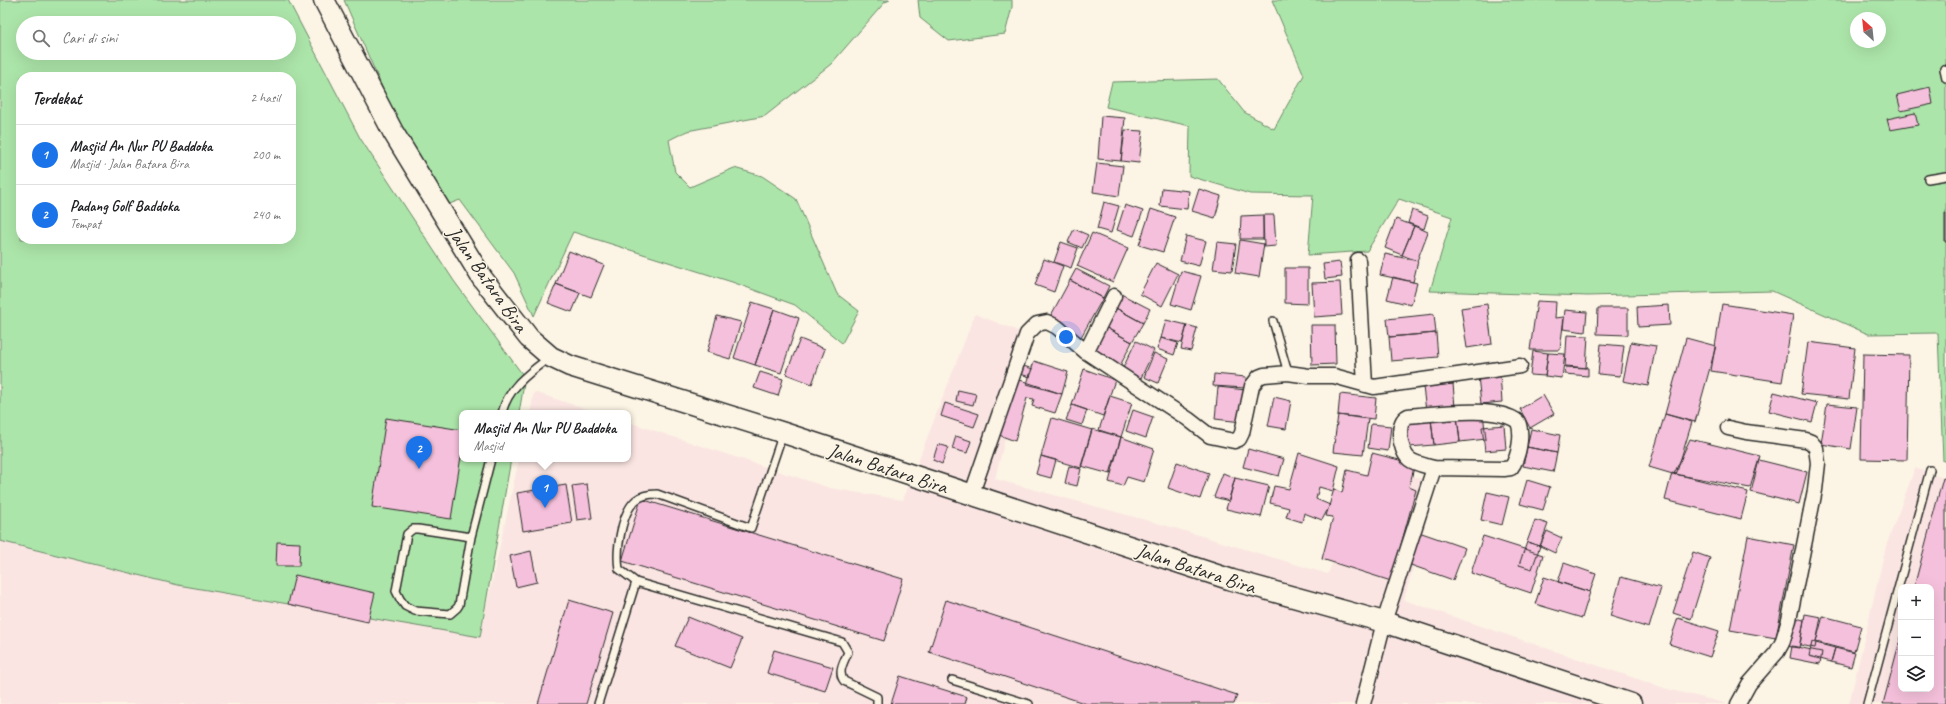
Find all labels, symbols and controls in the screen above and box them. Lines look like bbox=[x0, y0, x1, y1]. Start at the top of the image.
north arrow bbox=[1850, 12, 1886, 48]
search box bbox=[16, 16, 296, 60]
icon: search bbox=[30, 27, 52, 49]
text: Cari di sini bbox=[62, 29, 117, 48]
text: Terdekat bbox=[32, 88, 82, 109]
text: 2 hasil bbox=[250, 90, 280, 106]
text: Masjid An Nur PU Baddoka bbox=[70, 137, 212, 156]
text: 1 bbox=[42, 147, 48, 163]
text: 200 m bbox=[252, 147, 280, 163]
text: Masjid · Jalan Batara Bira bbox=[70, 156, 189, 172]
text: Padang Golf Baddoka bbox=[70, 197, 179, 216]
text: 2 bbox=[42, 207, 48, 223]
text: 240 m bbox=[252, 207, 280, 223]
text: Tempat bbox=[70, 216, 101, 232]
street label: Jalan Batara Bira bbox=[441, 221, 534, 338]
your location bbox=[1056, 327, 1076, 347]
popup bbox=[459, 410, 631, 462]
text: Masjid An Nur PU Baddoka bbox=[474, 419, 616, 438]
pin: 2 bbox=[406, 436, 432, 469]
street label: Jalan Batara Bira bbox=[824, 437, 952, 500]
text: Masjid bbox=[474, 438, 503, 454]
pin: 1 bbox=[532, 475, 558, 508]
street label: Jalan Batara Bira bbox=[1132, 537, 1260, 600]
map controls bbox=[1898, 584, 1934, 692]
button: + bbox=[1898, 584, 1934, 620]
button: − bbox=[1898, 620, 1934, 656]
button: layers bbox=[1898, 656, 1934, 692]

